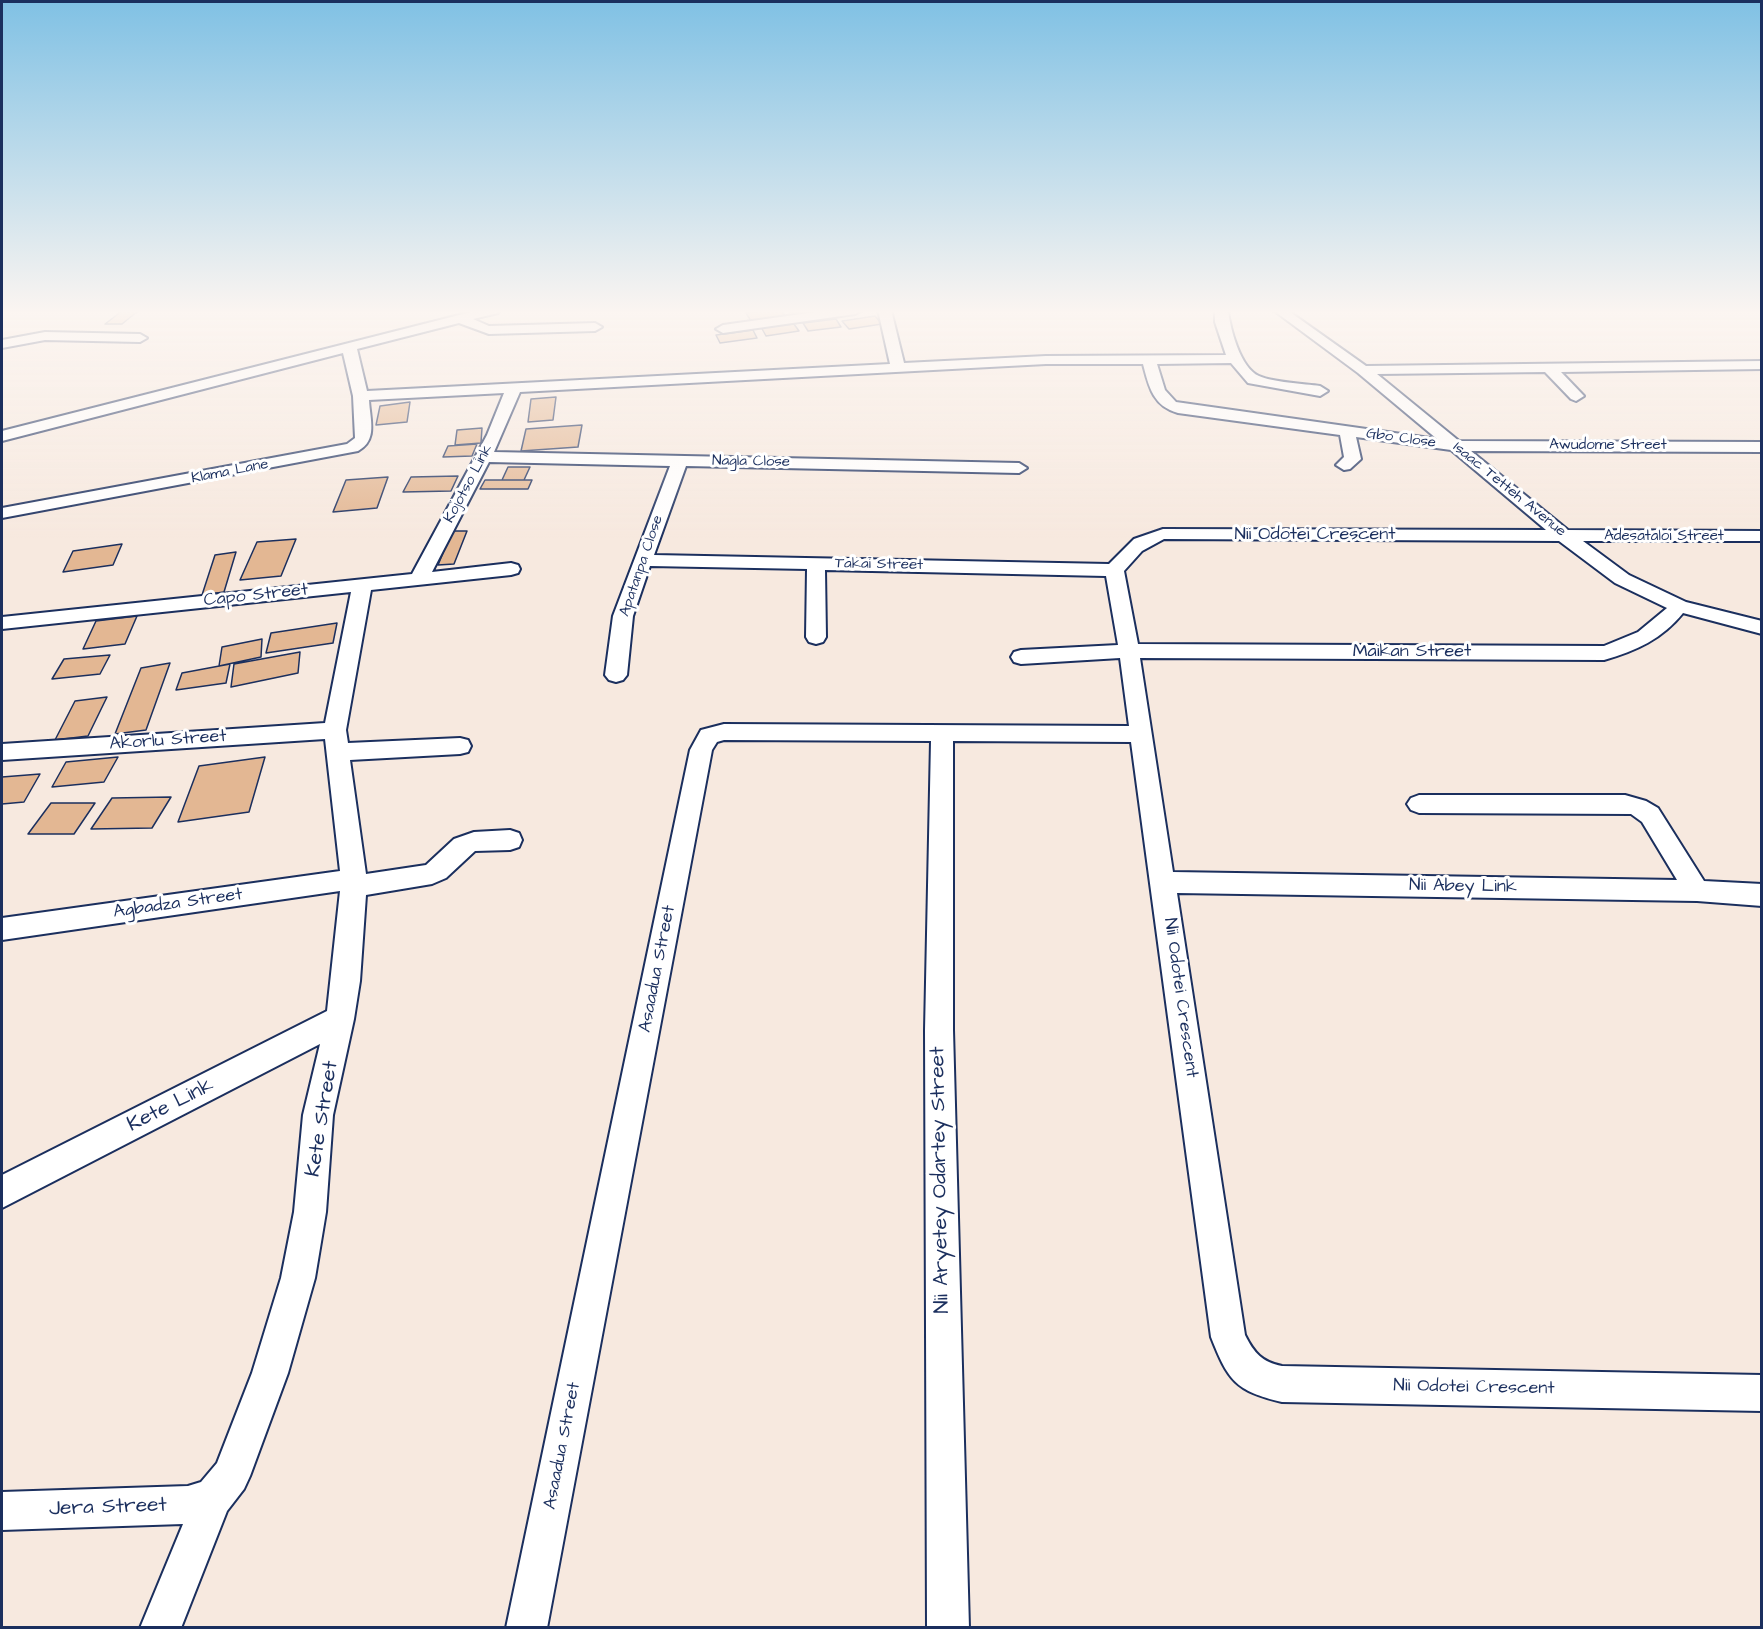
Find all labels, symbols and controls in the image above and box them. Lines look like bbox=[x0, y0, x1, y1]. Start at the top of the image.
street label: Gbo Close bbox=[1365, 425, 1437, 453]
street label: Awudome Street bbox=[1549, 437, 1667, 455]
street label: Isaac Tetteh Avenue bbox=[1449, 439, 1569, 541]
street label: Kojotso Link bbox=[441, 442, 497, 526]
street label: Nagla Close bbox=[712, 452, 790, 472]
street label: Klama Lane bbox=[190, 456, 270, 488]
street label: Apatanpa Close bbox=[616, 513, 668, 619]
street label: Nii Odotei Crescent bbox=[1234, 524, 1396, 546]
street label: Adesataloi Street bbox=[1604, 528, 1724, 546]
street label: Takai Street bbox=[835, 555, 923, 575]
street label: Capo Street bbox=[203, 580, 309, 612]
street label: Maikan Street bbox=[1353, 641, 1471, 663]
street label: Akorlu Street bbox=[109, 726, 227, 756]
street label: Nii Abey Link bbox=[1409, 875, 1517, 899]
street label: Agbadza Street bbox=[112, 884, 244, 924]
street label: Asaadua Street bbox=[635, 904, 681, 1034]
street label: Nii Odotei Crescent bbox=[1158, 917, 1202, 1079]
street label: Nii Aryetey Odartey Street bbox=[926, 1046, 956, 1314]
street label: Kete Street bbox=[301, 1059, 345, 1179]
street label: Kete Link bbox=[124, 1074, 218, 1138]
street label: Nii Odotei Crescent bbox=[1393, 1376, 1555, 1400]
street label: Asaadua Street bbox=[540, 1381, 586, 1511]
street label: Jera Street bbox=[49, 1493, 167, 1523]

